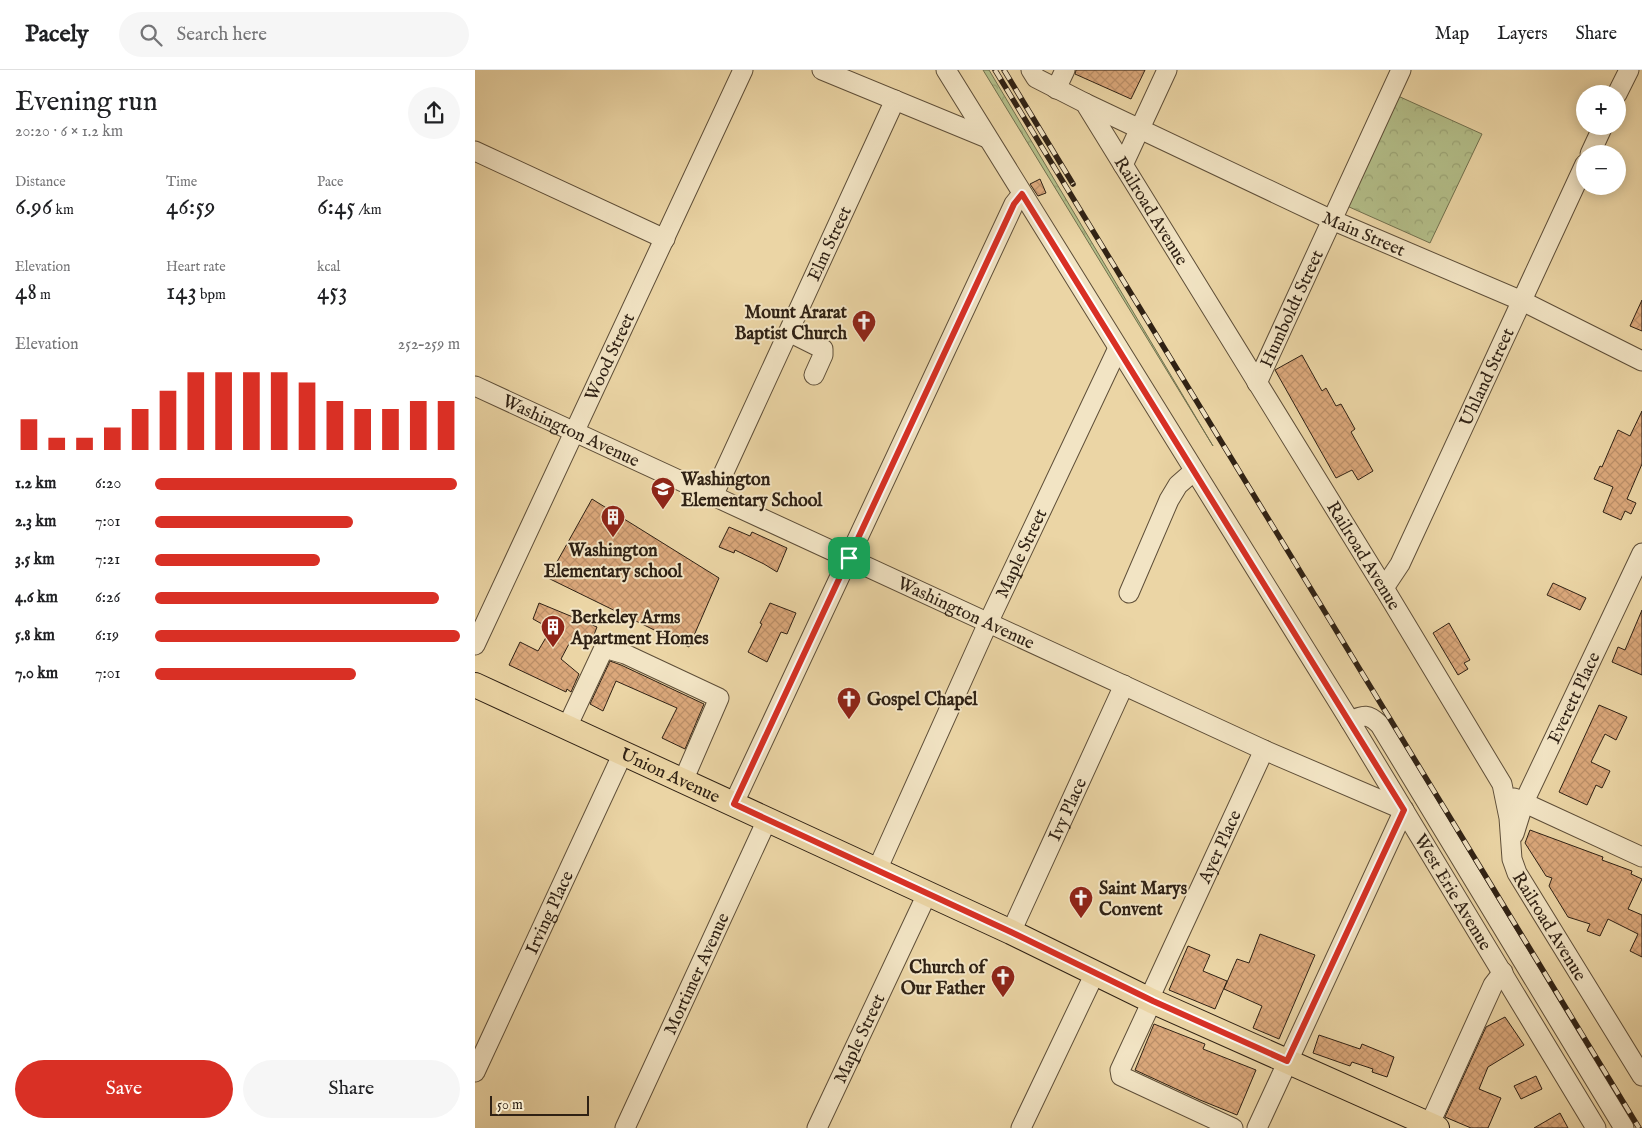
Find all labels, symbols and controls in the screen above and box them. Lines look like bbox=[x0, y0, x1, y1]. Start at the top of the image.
search box bbox=[119, 12, 469, 57]
text: Pacely bbox=[25, 19, 89, 50]
icon: search bbox=[137, 21, 165, 49]
text: Search here bbox=[177, 23, 267, 47]
text: Map bbox=[1435, 23, 1469, 46]
text: Layers bbox=[1497, 23, 1548, 46]
text: Share bbox=[1576, 23, 1617, 46]
text: Evening run bbox=[15, 85, 158, 120]
map controls bbox=[1576, 85, 1626, 195]
button: + bbox=[1576, 85, 1626, 135]
button: share bbox=[408, 87, 460, 139]
text: 20:20 · 6 × 1.2 km bbox=[15, 122, 123, 142]
button: − bbox=[1576, 145, 1626, 195]
street label: Railroad Avenue bbox=[1108, 153, 1192, 270]
text: Distance bbox=[15, 173, 66, 191]
text: Time bbox=[166, 173, 197, 191]
text: Pace bbox=[317, 173, 344, 191]
text: 6.96 bbox=[15, 191, 52, 223]
text: 46:59 bbox=[166, 191, 215, 223]
text: 6:45 bbox=[317, 191, 355, 223]
text: km bbox=[52, 201, 74, 219]
text: /km bbox=[355, 201, 382, 219]
street label: Elm Street bbox=[803, 203, 858, 285]
street label: Main Street bbox=[1318, 207, 1408, 263]
street label: Humboldt Street bbox=[1256, 247, 1330, 372]
text: Elevation bbox=[15, 258, 71, 276]
text: Heart rate bbox=[166, 258, 226, 276]
text: kcal bbox=[317, 258, 340, 276]
text: 48 bbox=[15, 276, 37, 308]
text: 143 bbox=[166, 276, 197, 308]
text: 453 bbox=[317, 276, 348, 308]
text: m bbox=[37, 286, 51, 304]
text: bpm bbox=[197, 286, 226, 304]
place label: Mount Ararat Baptist Church bbox=[735, 302, 848, 346]
church icon: Mount Ararat Baptist Church bbox=[851, 309, 877, 343]
street label: Wood Street bbox=[580, 310, 641, 405]
street label: Uhland Street bbox=[1455, 325, 1521, 430]
text: Elevation bbox=[15, 335, 78, 355]
text: 252–259 m bbox=[398, 335, 460, 355]
street label: Washington Avenue bbox=[498, 390, 643, 473]
place label: Washington Elementary School bbox=[680, 469, 823, 513]
text: 1.2 km bbox=[15, 474, 56, 494]
text: 6:20 bbox=[95, 474, 121, 494]
school or university icon: Washington Elementary School bbox=[650, 476, 676, 510]
street label: Railroad Avenue bbox=[1320, 498, 1405, 615]
building icon: Washington Elementary school bbox=[600, 504, 626, 538]
street label: Maple Street bbox=[991, 505, 1053, 602]
text: 2.3 km bbox=[15, 512, 56, 532]
text: 7:01 bbox=[95, 512, 120, 532]
pin bbox=[828, 537, 870, 579]
place label: Washington Elementary school bbox=[544, 540, 683, 584]
icon: arrive bbox=[835, 544, 863, 572]
text: 3.5 km bbox=[15, 550, 55, 570]
text: 7:21 bbox=[95, 550, 120, 570]
street label: Washington Avenue bbox=[893, 572, 1038, 656]
text: 4.6 km bbox=[15, 588, 58, 608]
text: 6:26 bbox=[95, 588, 120, 608]
place label: Berkeley Arms Apartment Homes bbox=[570, 607, 709, 651]
building icon: Berkeley Arms Apartment Homes bbox=[540, 614, 566, 648]
text: 5.8 km bbox=[15, 626, 55, 646]
text: 6:19 bbox=[95, 626, 119, 646]
street label: Everett Place bbox=[1543, 649, 1606, 748]
text: 7.0 km bbox=[15, 664, 58, 684]
text: 7:01 bbox=[95, 664, 120, 684]
church icon: Gospel Chapel bbox=[836, 686, 862, 720]
place label: Gospel Chapel bbox=[867, 689, 978, 712]
street label: Union Avenue bbox=[616, 743, 723, 809]
street label: Ivy Place bbox=[1044, 774, 1093, 845]
street label: Ayer Place bbox=[1194, 807, 1248, 888]
street label: West Erie Avenue bbox=[1408, 830, 1496, 955]
street label: Irving Place bbox=[521, 867, 580, 958]
street label: Railroad Avenue bbox=[1506, 868, 1591, 986]
place label: Saint Marys Convent bbox=[1099, 878, 1188, 922]
church icon: Saint Marys Convent bbox=[1068, 885, 1094, 919]
street label: Mortimer Avenue bbox=[660, 910, 736, 1039]
place label: Church of Our Father bbox=[901, 957, 988, 1001]
church icon: Church of Our Father bbox=[990, 964, 1016, 998]
street label: Maple Street bbox=[830, 991, 891, 1087]
button: Save bbox=[15, 1060, 233, 1118]
button: Share bbox=[243, 1060, 460, 1118]
scale bar bbox=[490, 1093, 589, 1116]
text: 50 m bbox=[497, 1096, 523, 1114]

